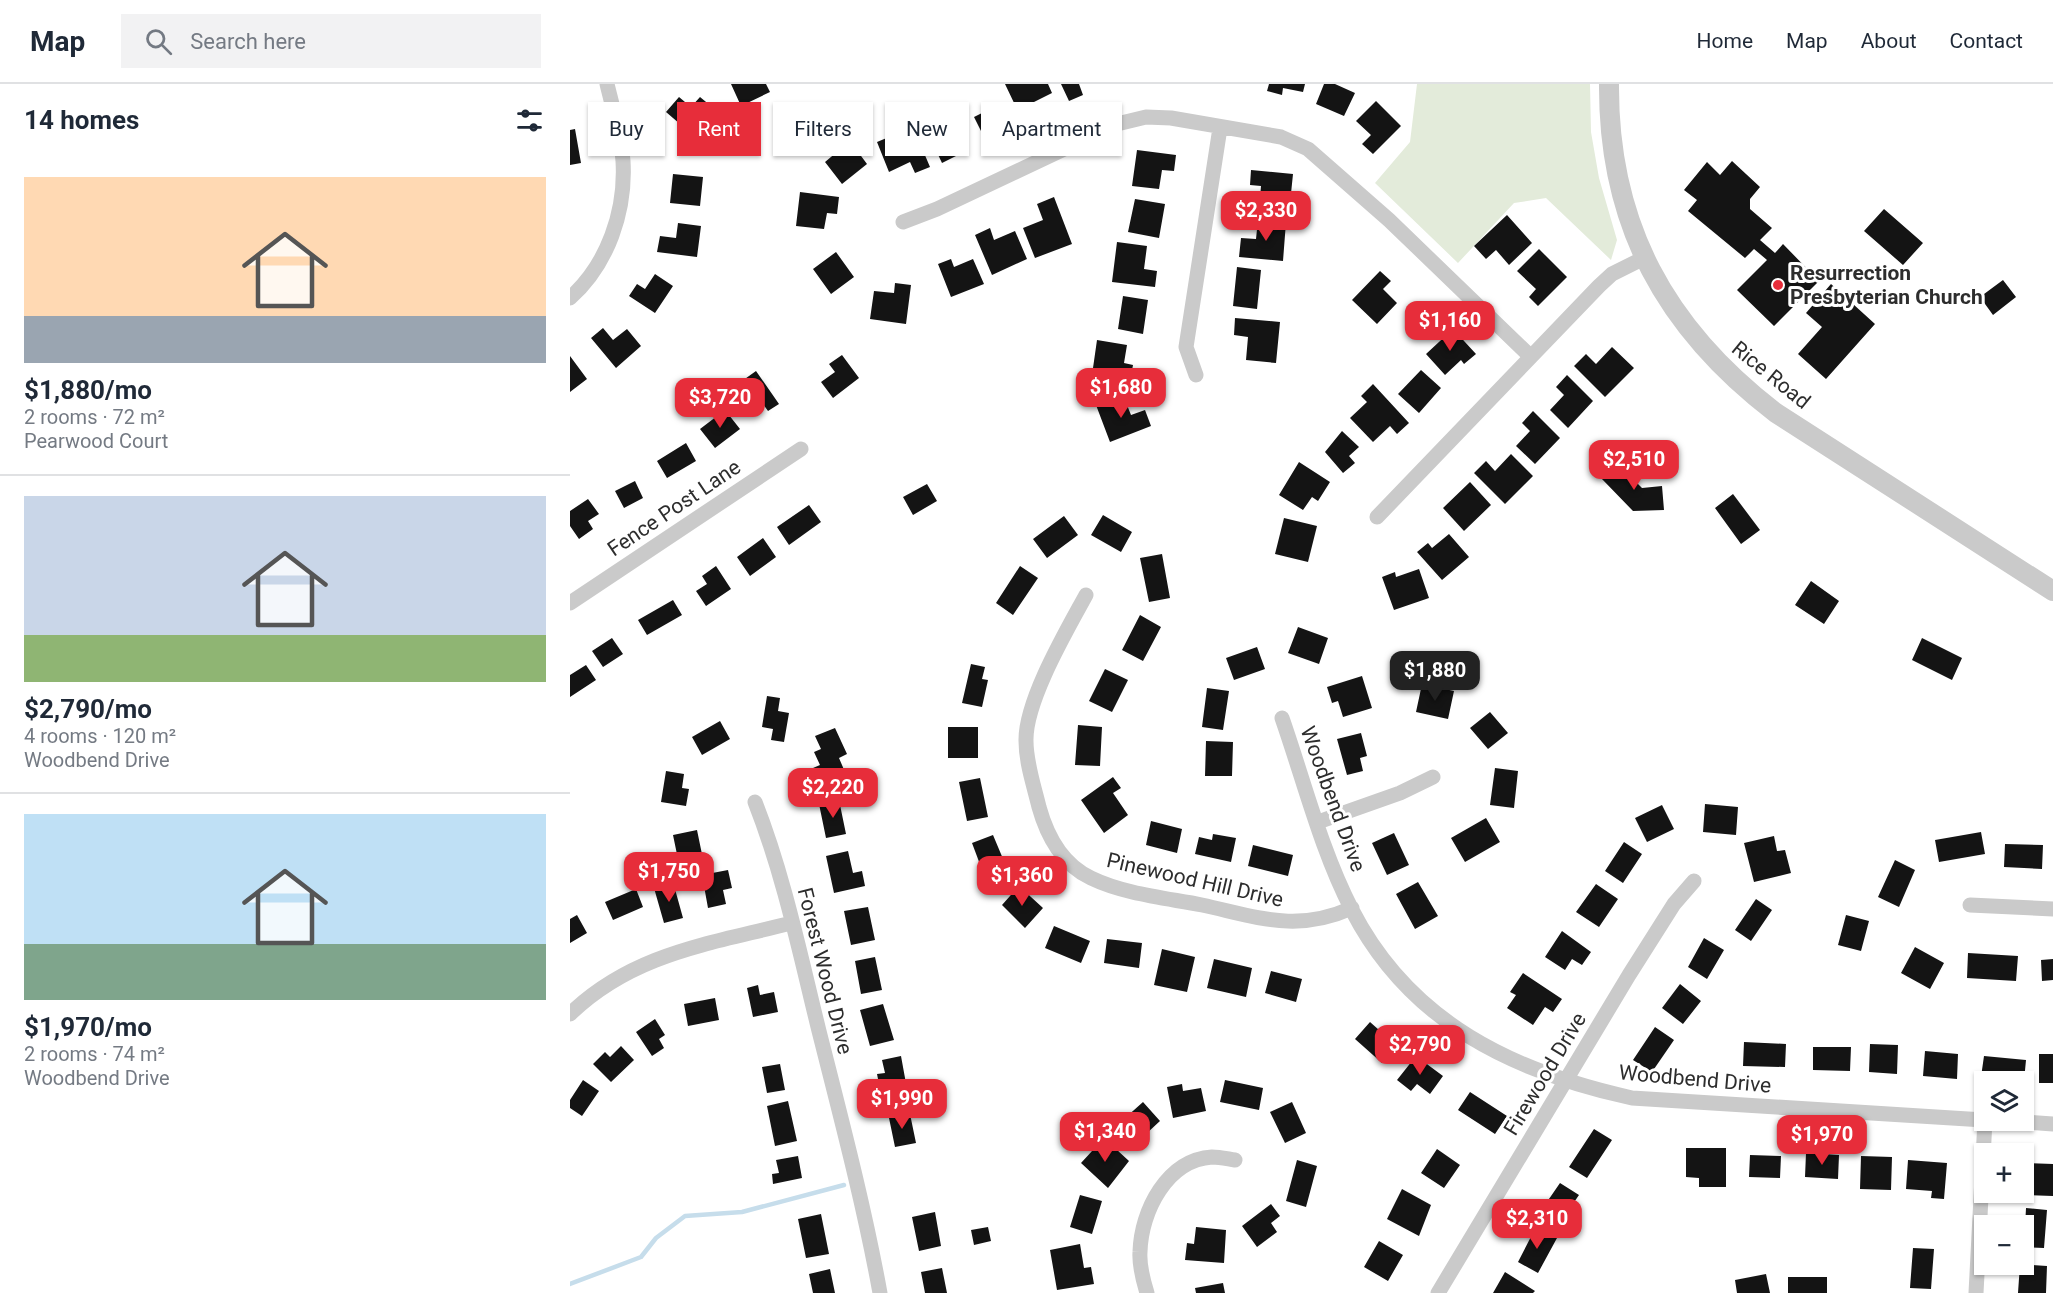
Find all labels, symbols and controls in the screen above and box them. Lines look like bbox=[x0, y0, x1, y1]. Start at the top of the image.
search box bbox=[121, 14, 541, 68]
text: Map bbox=[30, 25, 85, 58]
icon: search bbox=[142, 25, 175, 58]
text: Search here bbox=[190, 29, 306, 54]
text: Home bbox=[1697, 29, 1753, 53]
text: Map bbox=[1786, 29, 1828, 53]
text: About bbox=[1861, 29, 1917, 53]
text: Contact bbox=[1950, 29, 2023, 53]
chip: Buy bbox=[588, 102, 665, 156]
chip: Rent bbox=[677, 102, 761, 156]
chip: Filters bbox=[773, 102, 873, 156]
chip: New bbox=[885, 102, 969, 156]
chip: Apartment bbox=[981, 102, 1122, 156]
icon: filters bbox=[513, 104, 546, 137]
text: 14 homes bbox=[24, 105, 139, 135]
pin: $2,330 bbox=[1217, 191, 1315, 242]
text: $2,330 bbox=[1235, 198, 1297, 222]
icon: home bbox=[231, 216, 339, 324]
place label: Resurrection Presbyterian Church bbox=[1790, 261, 1983, 309]
marker: Resurrection Presbyterian Church bbox=[1771, 278, 1785, 292]
pin: $1,160 bbox=[1401, 301, 1499, 352]
text: $1,160 bbox=[1419, 308, 1481, 332]
street label: Rice Road bbox=[1727, 336, 1815, 414]
pin: $1,680 bbox=[1072, 368, 1170, 419]
text: $1,880/mo bbox=[24, 375, 152, 405]
text: $1,680 bbox=[1090, 375, 1152, 399]
pin: $3,720 bbox=[671, 378, 769, 429]
text: $3,720 bbox=[689, 385, 751, 409]
text: 2 rooms · 72 m² bbox=[24, 405, 165, 429]
text: Pearwood Court bbox=[24, 429, 168, 453]
pin: $2,510 bbox=[1585, 440, 1683, 491]
text: $2,510 bbox=[1603, 447, 1665, 471]
street label: Fence Post Lane bbox=[603, 455, 745, 561]
icon: home bbox=[231, 535, 339, 643]
pin: $1,880 bbox=[1386, 651, 1484, 702]
text: $1,880 bbox=[1404, 658, 1466, 682]
text: $2,790/mo bbox=[24, 694, 152, 724]
street label: Woodbend Drive bbox=[1296, 723, 1370, 875]
text: 4 rooms · 120 m² bbox=[24, 724, 176, 748]
text: Woodbend Drive bbox=[24, 748, 170, 772]
pin: $2,220 bbox=[784, 768, 882, 819]
text: $2,220 bbox=[802, 775, 864, 799]
street label: Pinewood Hill Drive bbox=[1104, 848, 1286, 912]
pin: $1,750 bbox=[620, 852, 718, 903]
icon: home bbox=[231, 853, 339, 961]
pin: $1,360 bbox=[973, 856, 1071, 907]
text: $1,750 bbox=[638, 859, 700, 883]
text: $1,360 bbox=[991, 863, 1053, 887]
street label: Forest Wood Drive bbox=[793, 885, 857, 1057]
street label: Firewood Drive bbox=[1499, 1008, 1591, 1140]
text: $1,970/mo bbox=[24, 1012, 152, 1042]
pin: $2,790 bbox=[1371, 1025, 1469, 1076]
text: $2,790 bbox=[1389, 1032, 1451, 1056]
text: 2 rooms · 74 m² bbox=[24, 1042, 165, 1066]
street label: Woodbend Drive bbox=[1618, 1060, 1772, 1098]
text: Woodbend Drive bbox=[24, 1066, 170, 1090]
map controls bbox=[1974, 1071, 2034, 1275]
button: layers bbox=[1974, 1071, 2034, 1131]
pin: $1,990 bbox=[853, 1079, 951, 1130]
text: $1,990 bbox=[871, 1086, 933, 1110]
pin: $1,340 bbox=[1056, 1112, 1154, 1163]
pin: $1,970 bbox=[1773, 1115, 1871, 1166]
text: $1,340 bbox=[1074, 1119, 1136, 1143]
text: $1,970 bbox=[1791, 1122, 1853, 1146]
button: + bbox=[1974, 1143, 2034, 1203]
pin: $2,310 bbox=[1488, 1199, 1586, 1250]
text: $2,310 bbox=[1506, 1206, 1568, 1230]
button: − bbox=[1974, 1215, 2034, 1275]

